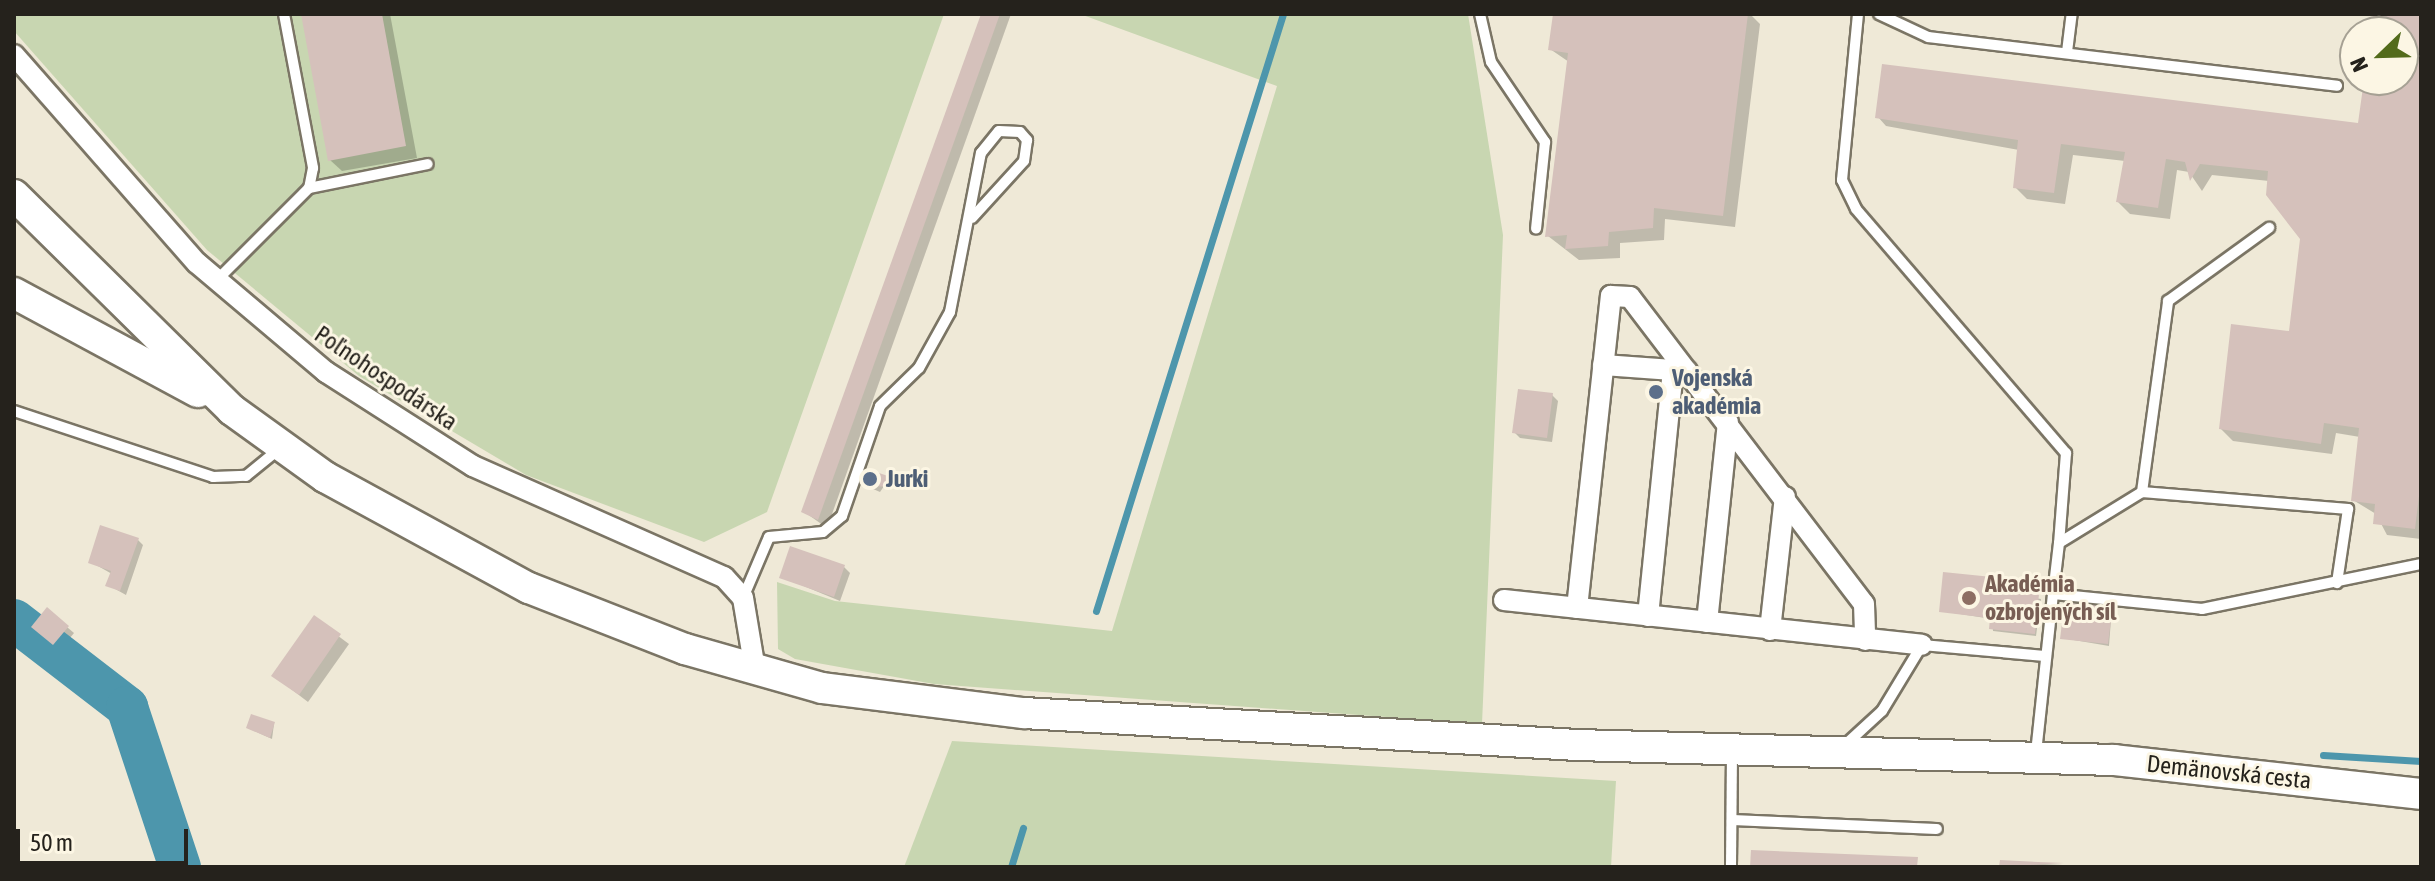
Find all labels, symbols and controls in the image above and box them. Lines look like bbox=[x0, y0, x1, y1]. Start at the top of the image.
north arrow bbox=[2339, 16, 2419, 96]
text: N bbox=[2344, 54, 2373, 76]
street label: Poľnohospodárska bbox=[309, 320, 463, 436]
place label: Vojenská akadémia bbox=[1672, 364, 1761, 420]
marker: Vojenská akadémia bbox=[1647, 383, 1665, 401]
place label: Jurki bbox=[886, 465, 928, 493]
marker: Jurki bbox=[861, 470, 879, 488]
place label: Akadémia ozbrojených síl bbox=[1985, 570, 2116, 626]
marker: Akadémia ozbrojených síl bbox=[1960, 589, 1978, 607]
street label: Demänovská cesta bbox=[2145, 749, 2313, 795]
scale bar bbox=[20, 813, 192, 863]
text: 50 m bbox=[30, 829, 73, 856]

